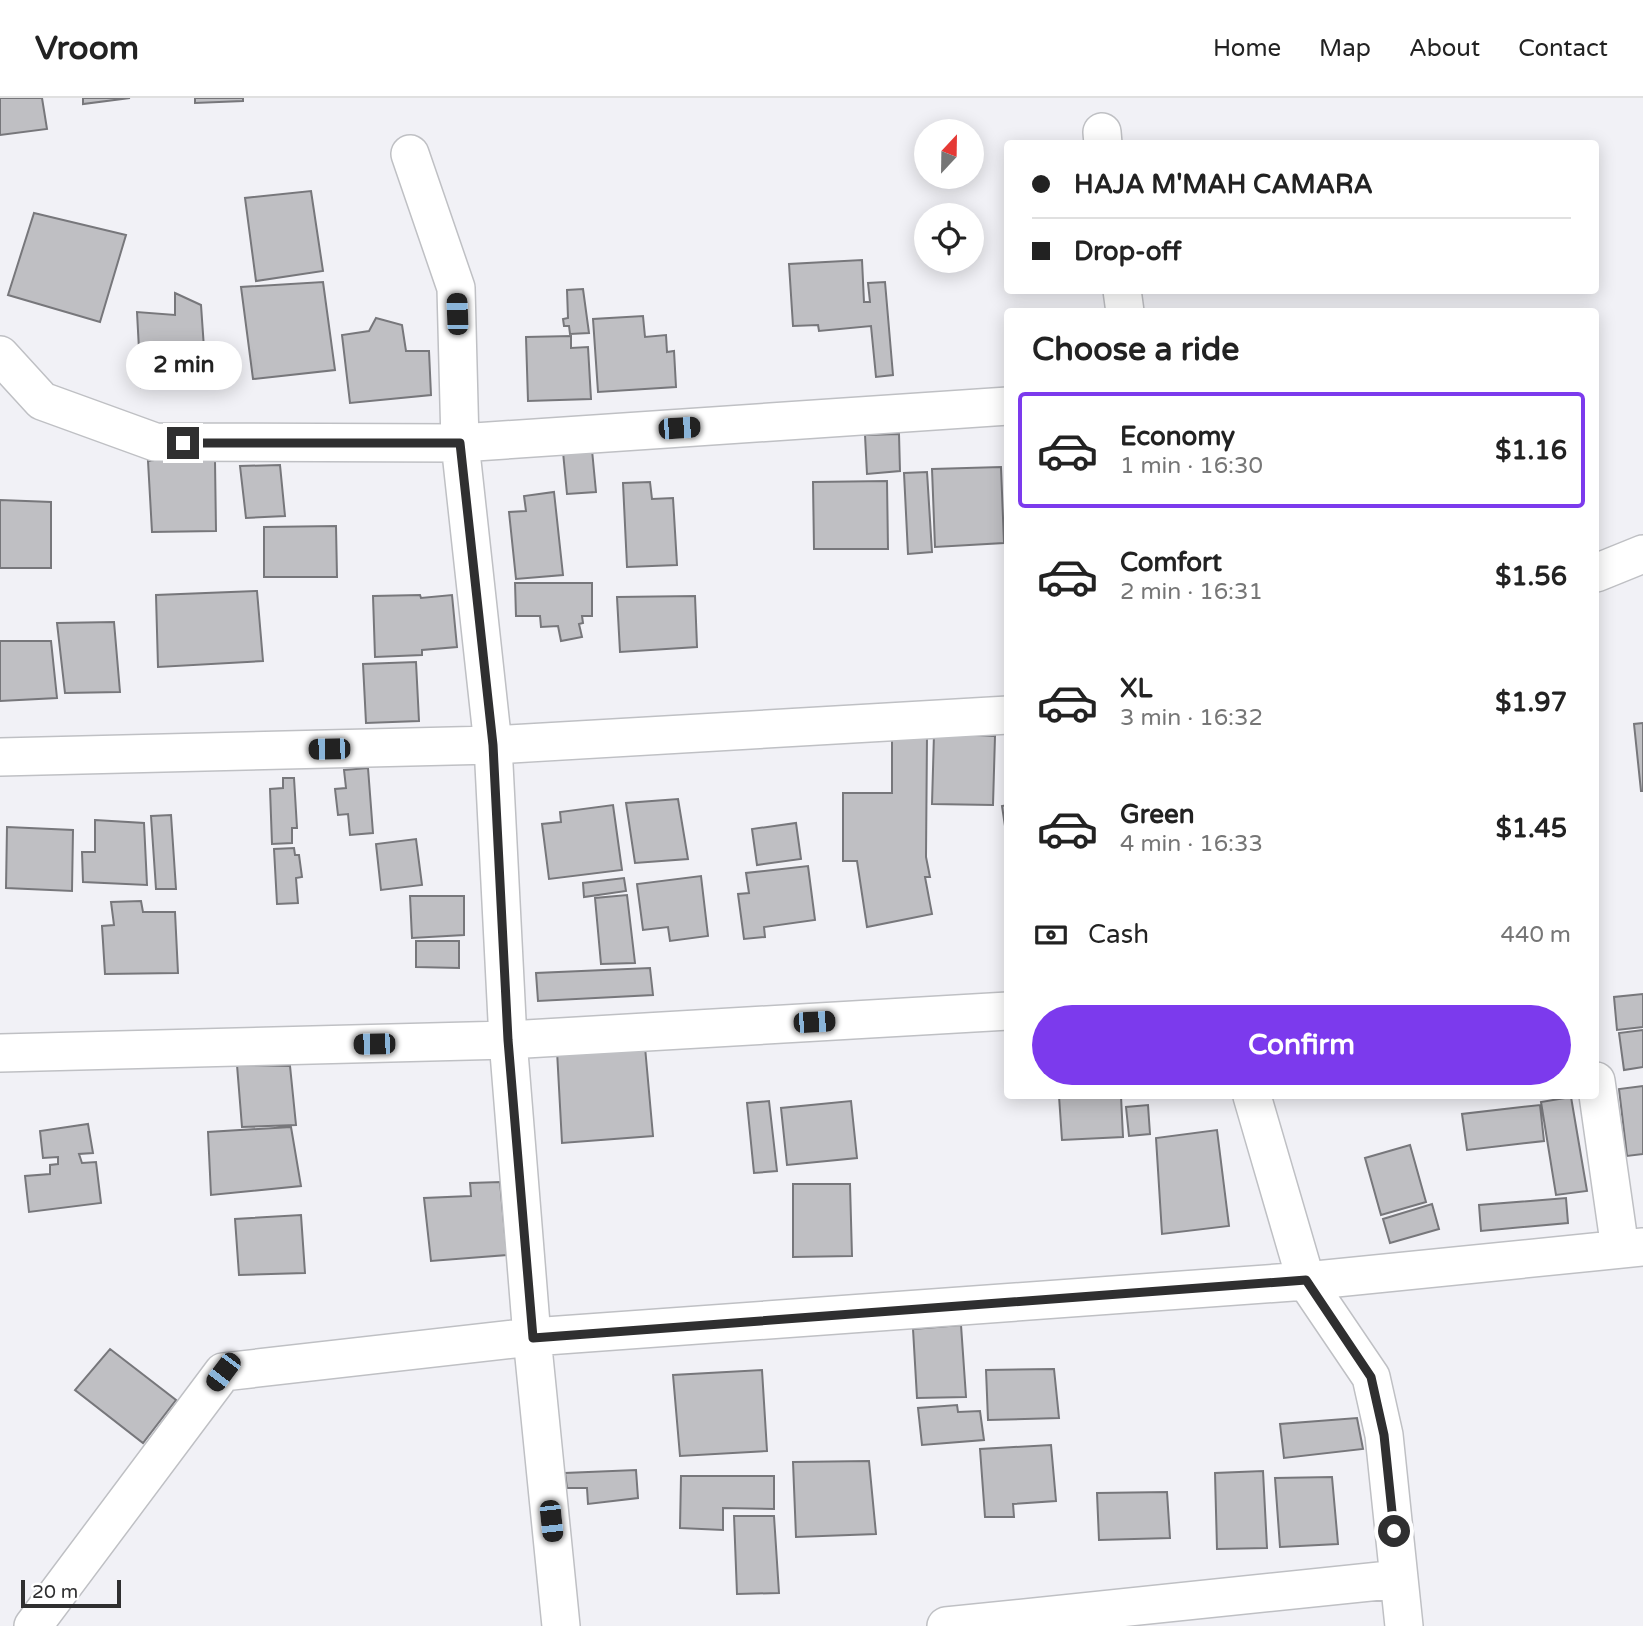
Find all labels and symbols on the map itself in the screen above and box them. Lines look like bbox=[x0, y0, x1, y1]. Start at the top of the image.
north arrow bbox=[914, 119, 984, 189]
car bbox=[446, 293, 469, 335]
callout: 2 min bbox=[125, 342, 241, 390]
car bbox=[658, 416, 701, 440]
route end bbox=[167, 427, 199, 459]
car bbox=[308, 738, 351, 760]
car bbox=[793, 1010, 836, 1034]
car bbox=[353, 1033, 396, 1055]
car bbox=[202, 1349, 245, 1395]
car bbox=[539, 1499, 564, 1543]
route start bbox=[1378, 1515, 1410, 1547]
scale bar bbox=[21, 1577, 121, 1609]

